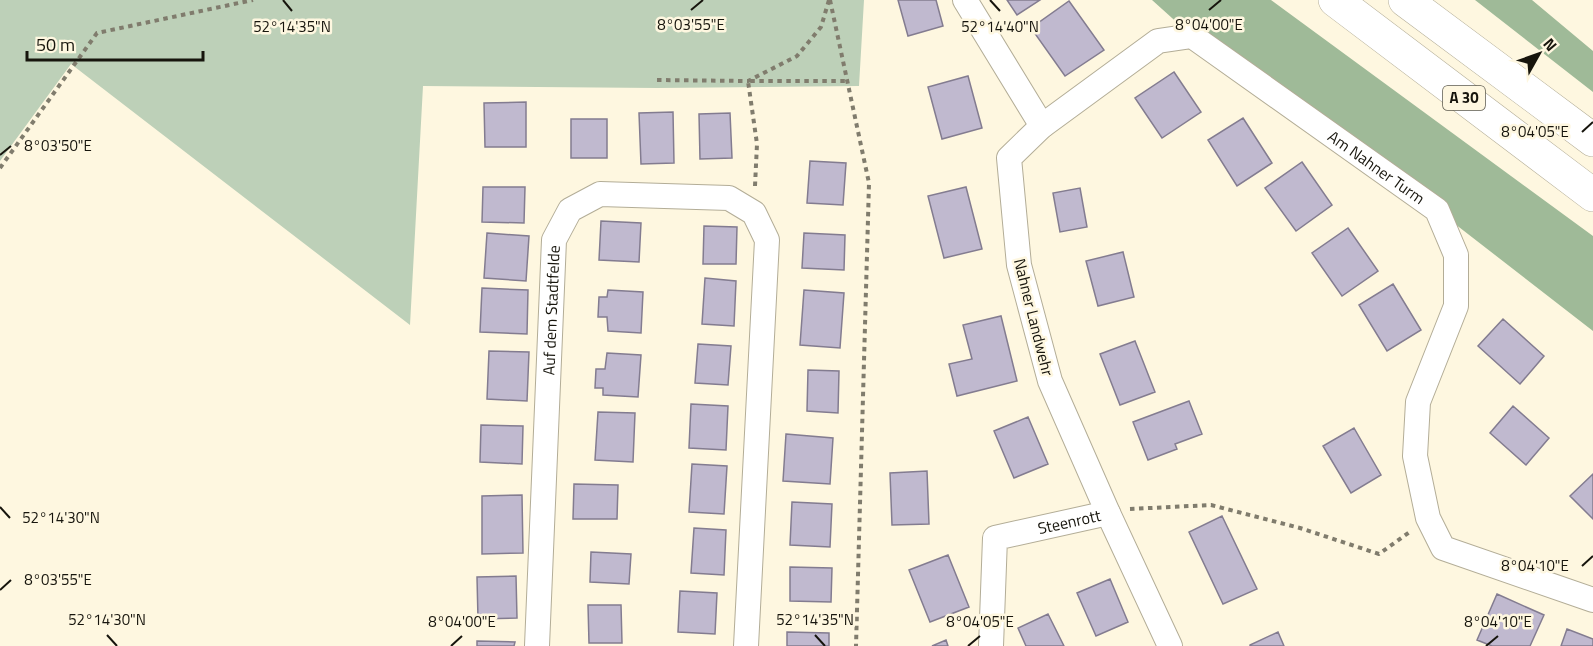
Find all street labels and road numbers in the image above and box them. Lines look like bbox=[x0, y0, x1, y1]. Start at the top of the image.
road number: A 30 bbox=[1443, 86, 1485, 110]
street label: Am Nahner Turm bbox=[1323, 124, 1430, 210]
street label: Auf dem Stadtfelde bbox=[536, 245, 566, 376]
street label: Nahner Landwehr bbox=[1008, 256, 1060, 379]
street label: Steenrott bbox=[1035, 503, 1103, 540]

